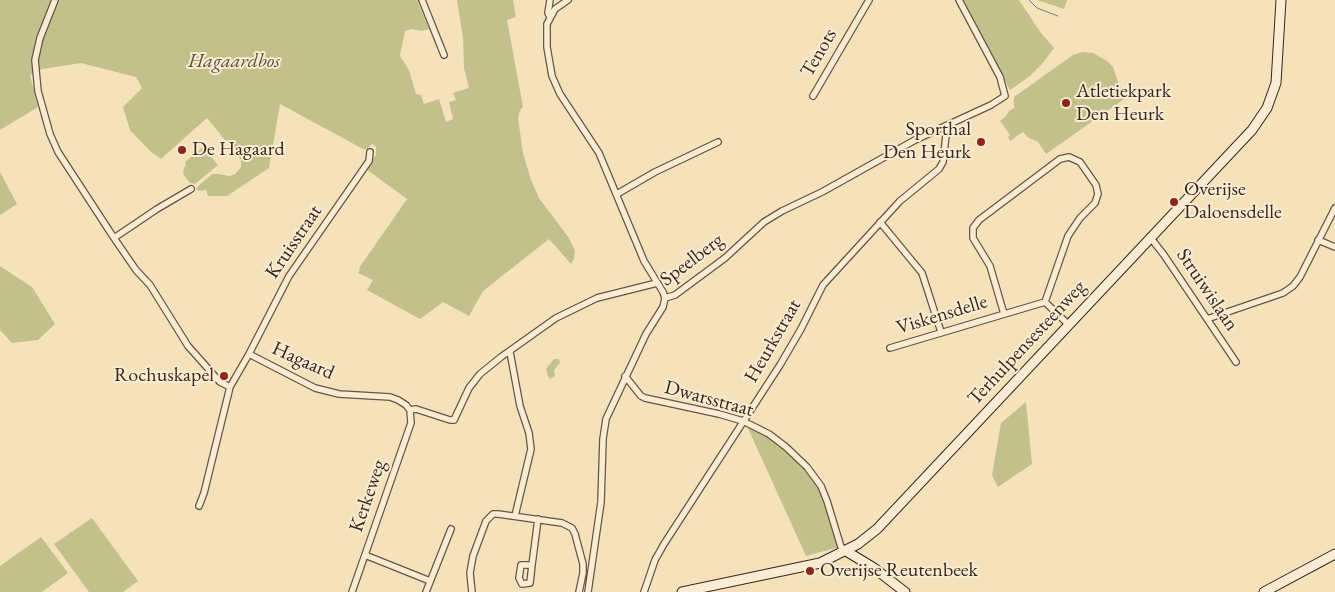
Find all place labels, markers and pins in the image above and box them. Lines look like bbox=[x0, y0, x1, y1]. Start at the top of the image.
place label: Atletiekpark Den Heurk bbox=[1076, 80, 1171, 127]
marker: Atletiekpark Den Heurk bbox=[1060, 97, 1072, 109]
place label: Sporthal Den Heurk bbox=[883, 118, 971, 165]
marker: Sporthal Den Heurk bbox=[975, 136, 987, 148]
place label: De Hagaard bbox=[192, 138, 285, 162]
marker: De Hagaard bbox=[176, 144, 188, 156]
place label: Overijse Daloensdelle bbox=[1184, 178, 1282, 225]
marker: Overijse Daloensdelle bbox=[1168, 196, 1180, 208]
place label: Rochuskapel bbox=[114, 364, 214, 388]
marker: Rochuskapel bbox=[218, 370, 230, 382]
place label: Overijse Reutenbeek bbox=[820, 559, 978, 583]
marker: Overijse Reutenbeek bbox=[804, 565, 816, 577]

